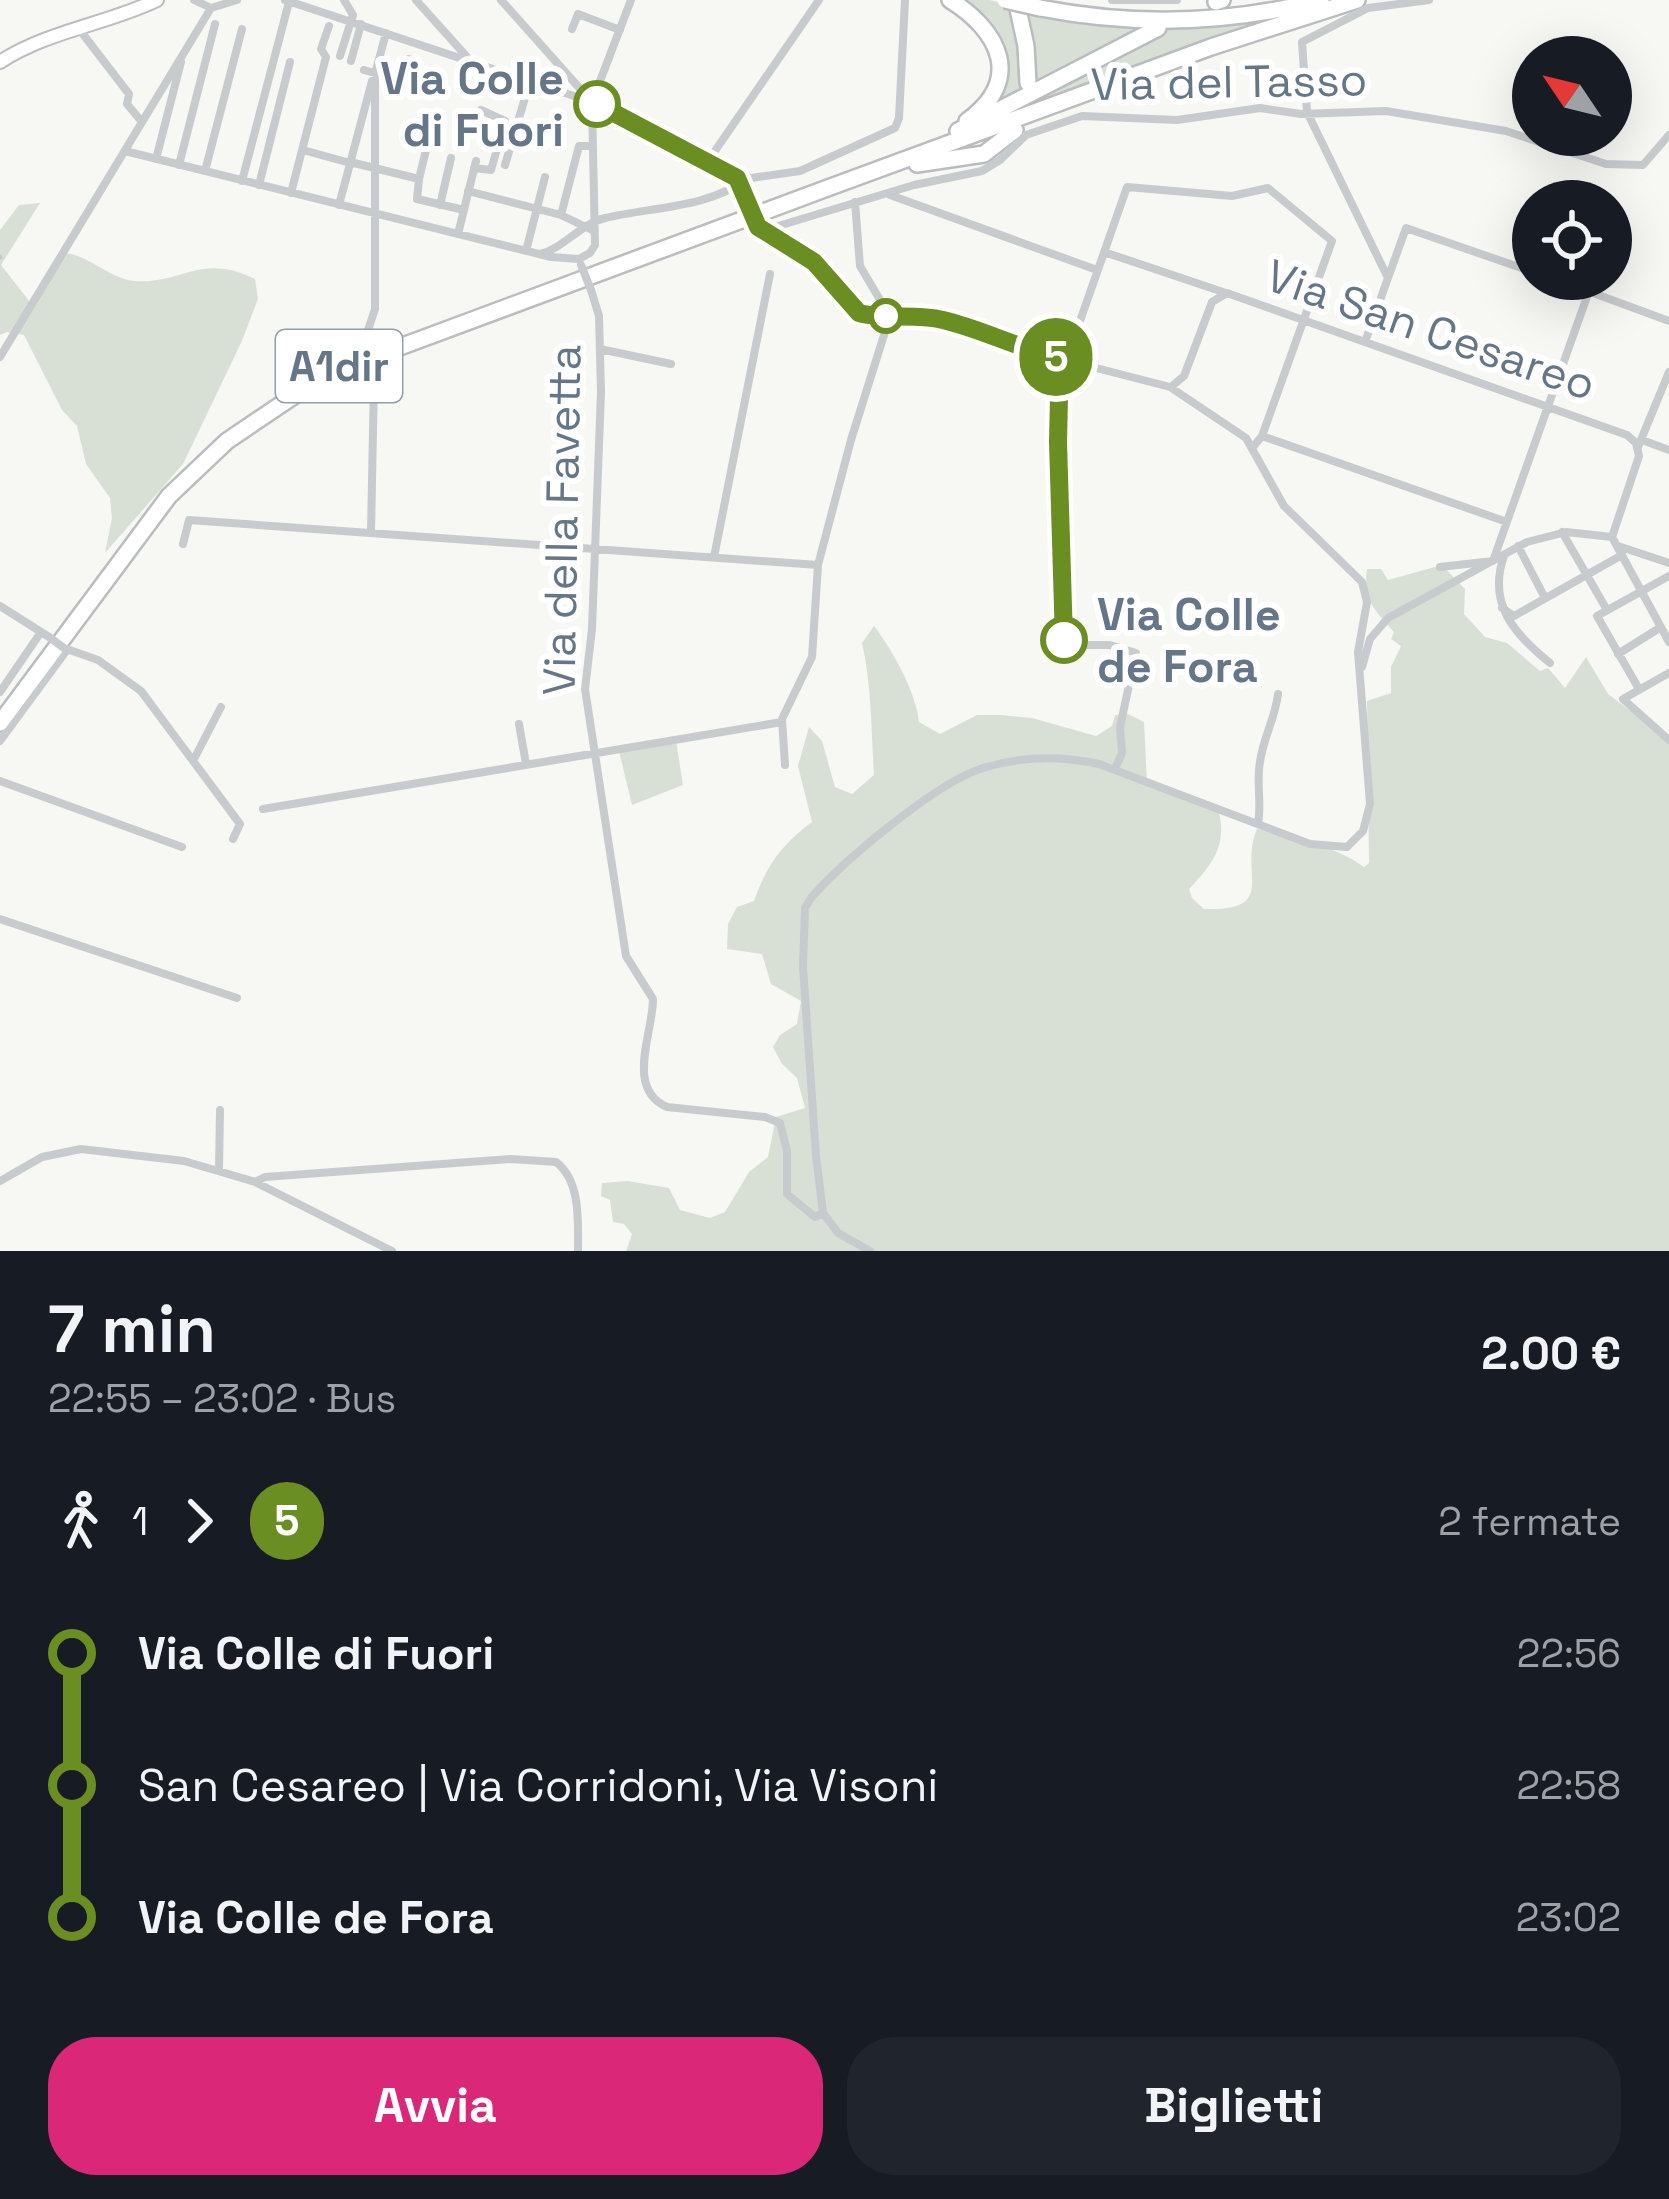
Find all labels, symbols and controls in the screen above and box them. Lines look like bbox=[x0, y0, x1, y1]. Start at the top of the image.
north arrow bbox=[1512, 36, 1632, 156]
map controls bbox=[1512, 36, 1632, 300]
place label: Via Colle di Fuori bbox=[380, 50, 564, 159]
street label: Via del Tasso bbox=[1090, 51, 1368, 113]
marker: Via Colle di Fuori bbox=[575, 82, 619, 126]
button: locate bbox=[1512, 180, 1632, 300]
street label: Via San Cesareo bbox=[1259, 247, 1603, 413]
unlabelled marker bbox=[870, 300, 902, 332]
line badge: 5 bbox=[1017, 318, 1095, 396]
road number: A1dir bbox=[276, 330, 402, 402]
text: 5 bbox=[1043, 330, 1069, 383]
street label: Via della Favetta bbox=[530, 344, 594, 696]
place label: Via Colle de Fora bbox=[1097, 586, 1281, 695]
marker: Via Colle de Fora bbox=[1042, 618, 1086, 662]
text: 7 min bbox=[48, 1287, 216, 1371]
text: 2.00 € bbox=[1481, 1325, 1621, 1382]
text: 22:55 – 23:02 · Bus bbox=[48, 1374, 396, 1423]
icon: walk bbox=[48, 1488, 114, 1554]
icon: forward bbox=[166, 1488, 232, 1554]
text: 5 bbox=[274, 1494, 300, 1547]
text: 1 bbox=[132, 1497, 148, 1546]
text: 2 fermate bbox=[1438, 1497, 1621, 1546]
text: Via Colle di Fuori bbox=[138, 1625, 494, 1682]
text: 22:56 bbox=[1517, 1629, 1621, 1678]
text: San Cesareo | Via Corridoni, Via Visoni bbox=[138, 1757, 938, 1814]
text: 22:58 bbox=[1516, 1761, 1621, 1810]
text: Via Colle de Fora bbox=[138, 1889, 494, 1946]
text: 23:02 bbox=[1516, 1893, 1621, 1942]
button: Avvia bbox=[48, 2037, 823, 2175]
button: Biglietti bbox=[847, 2037, 1621, 2175]

